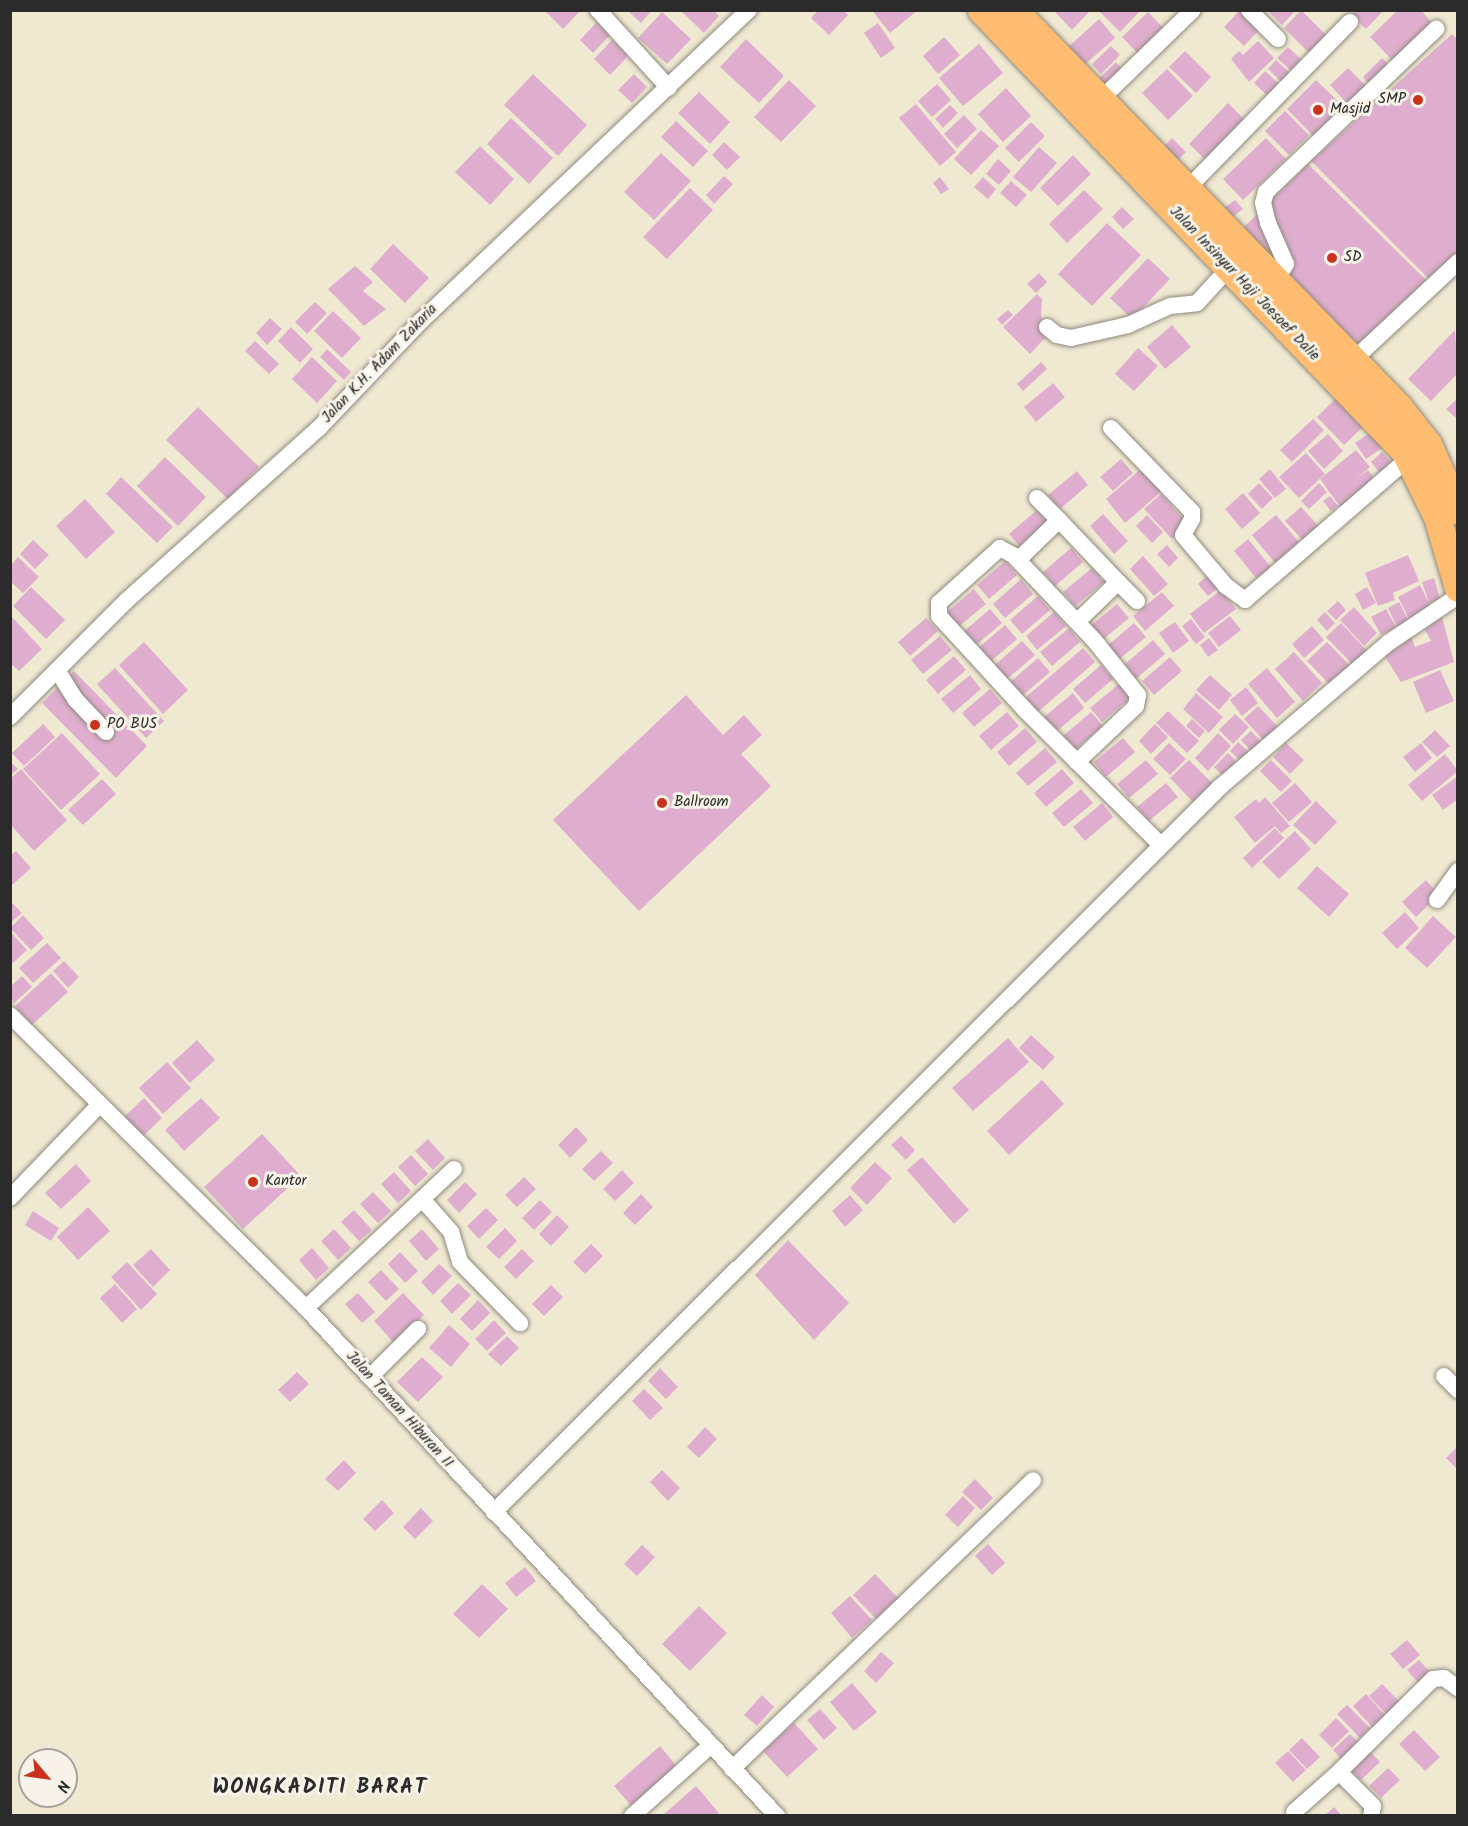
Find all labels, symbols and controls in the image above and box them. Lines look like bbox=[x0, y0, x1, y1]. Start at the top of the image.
place label: SMP bbox=[1378, 91, 1406, 109]
marker: SMP bbox=[1411, 93, 1425, 107]
place label: Masjid bbox=[1330, 101, 1370, 119]
marker: Masjid bbox=[1311, 103, 1325, 117]
street label: Jalan Insinyur Haji Joesoef Dalie bbox=[1165, 203, 1323, 365]
place label: SD bbox=[1344, 249, 1362, 267]
marker: SD bbox=[1325, 251, 1339, 265]
street label: Jalan K.H. Adam Zakaria bbox=[319, 301, 441, 427]
place label: PO BUS bbox=[107, 716, 157, 734]
marker: PO BUS bbox=[88, 718, 102, 732]
place label: Ballroom bbox=[674, 794, 728, 812]
marker: Ballroom bbox=[655, 796, 669, 810]
place label: Kantor bbox=[265, 1173, 306, 1191]
marker: Kantor bbox=[246, 1175, 260, 1189]
street label: Jalan Taman Hiburan II bbox=[342, 1348, 456, 1472]
north arrow bbox=[18, 1748, 78, 1808]
district label: WONGKADITI BARAT bbox=[212, 1775, 428, 1801]
text: N bbox=[49, 1776, 76, 1796]

